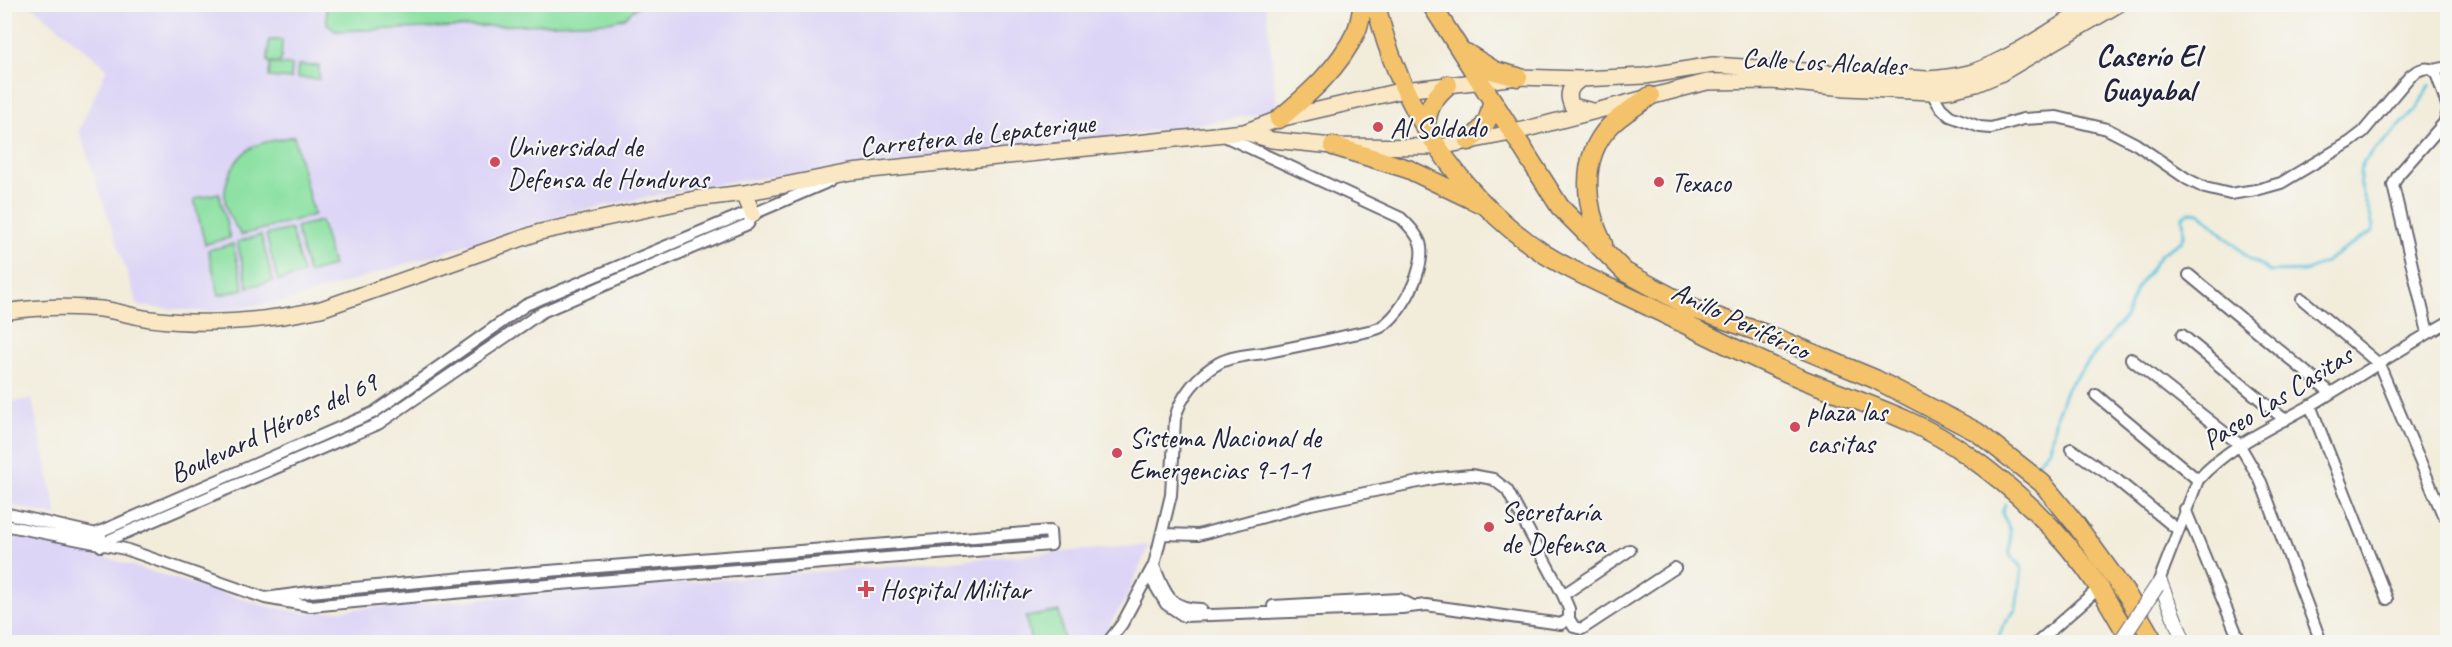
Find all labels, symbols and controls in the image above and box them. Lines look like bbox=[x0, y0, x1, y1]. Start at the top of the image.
district label: Caserío El Guayabal bbox=[2096, 37, 2206, 109]
street label: Calle Los Alcaldes bbox=[1741, 40, 1909, 83]
street label: Carretera de Lepaterique bbox=[858, 105, 1098, 164]
place label: Al Soldado bbox=[1390, 110, 1489, 145]
marker: Al Soldado bbox=[1371, 120, 1385, 134]
place label: Universidad de Defensa de Honduras bbox=[507, 129, 711, 196]
marker: Universidad de Defensa de Honduras bbox=[488, 155, 502, 169]
place label: Texaco bbox=[1671, 165, 1733, 200]
marker: Texaco bbox=[1652, 175, 1666, 189]
street label: Anillo Periférico bbox=[1666, 273, 1818, 369]
street label: Paseo Las Casitas bbox=[2196, 336, 2361, 457]
street label: Boulevard Héroes del 69 bbox=[164, 363, 385, 491]
place label: plaza las casitas bbox=[1807, 394, 1890, 461]
place label: Sistema Nacional de Emergencias 9-1-1 bbox=[1129, 420, 1323, 487]
marker: plaza las casitas bbox=[1788, 420, 1802, 434]
marker: Sistema Nacional de Emergencias 9-1-1 bbox=[1110, 446, 1124, 460]
place label: Secretaría de Defensa bbox=[1501, 494, 1607, 561]
marker: Secretaría de Defensa bbox=[1482, 520, 1496, 534]
place label: Hospital Militar bbox=[880, 572, 1033, 607]
marker: Hospital Militar bbox=[857, 580, 875, 598]

